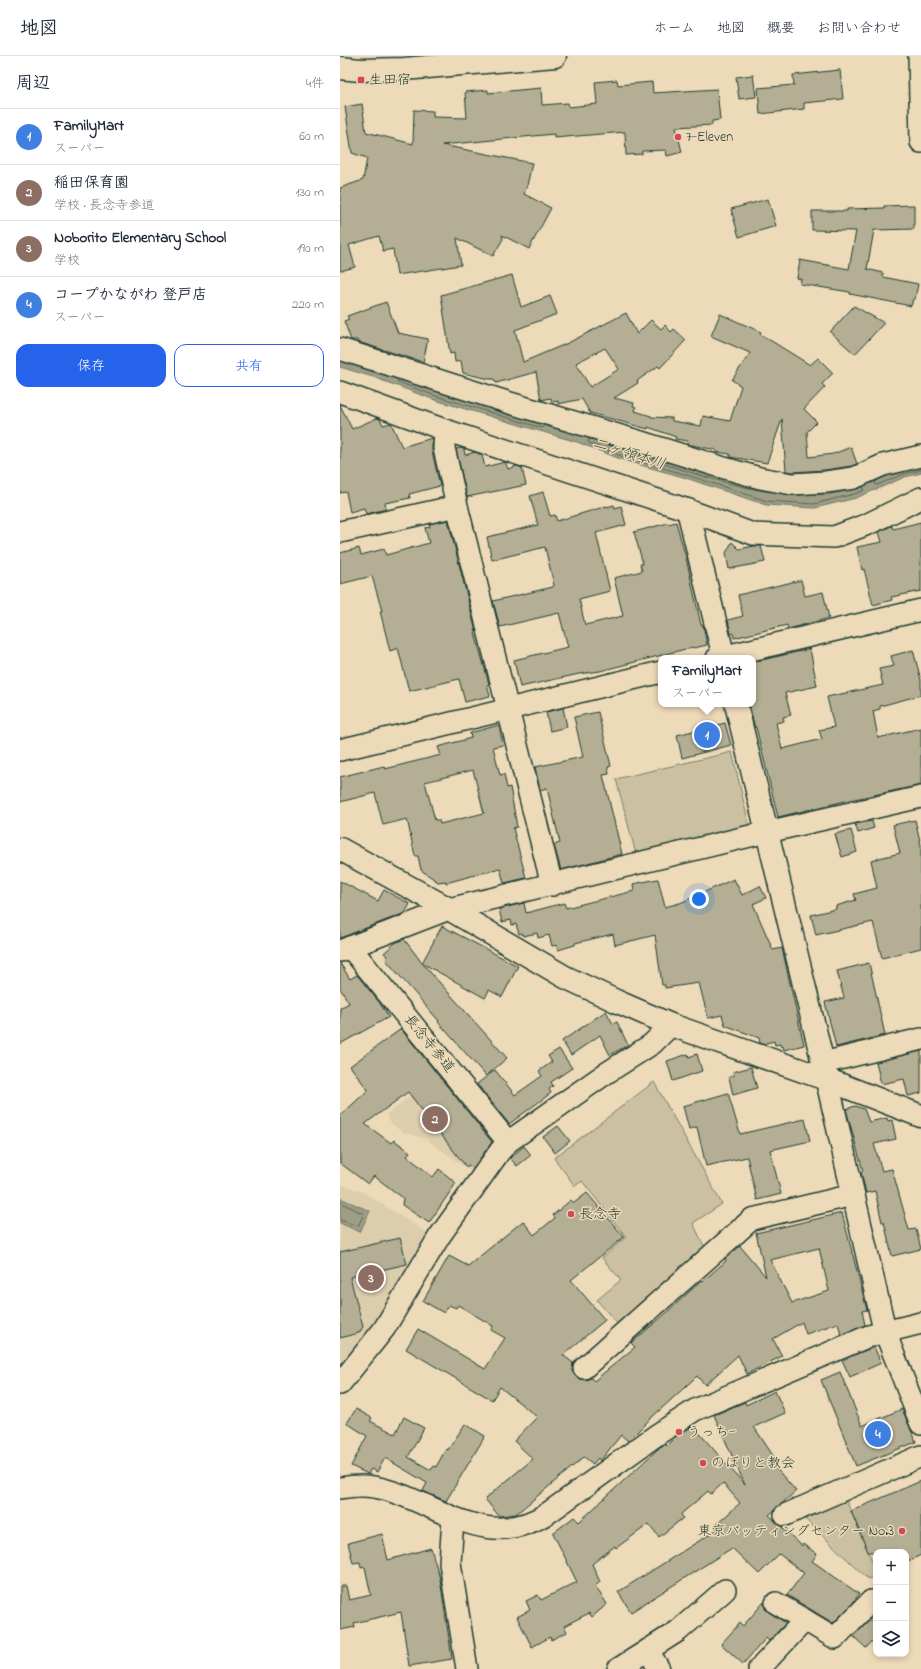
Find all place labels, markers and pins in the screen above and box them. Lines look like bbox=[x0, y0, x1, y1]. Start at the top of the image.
place label: 生田宿 bbox=[369, 70, 411, 91]
marker: 生田宿 bbox=[356, 75, 366, 85]
place label: 7-Eleven bbox=[686, 127, 733, 148]
marker: 7-Eleven bbox=[673, 132, 683, 142]
pin: 1 bbox=[694, 720, 720, 750]
pin: 2 bbox=[422, 1104, 448, 1134]
place label: 長念寺 bbox=[579, 1204, 621, 1225]
marker: 長念寺 bbox=[566, 1209, 576, 1219]
pin: 3 bbox=[358, 1263, 384, 1293]
pin: 4 bbox=[865, 1419, 891, 1449]
place label: うっちｰ bbox=[687, 1422, 736, 1443]
marker: うっちｰ bbox=[674, 1427, 684, 1437]
place label: のぼりと教会 bbox=[711, 1453, 795, 1474]
marker: のぼりと教会 bbox=[698, 1458, 708, 1468]
place label: 東京バッティングセンター No.3 bbox=[698, 1521, 894, 1542]
marker: 東京バッティングセンター No.3 bbox=[897, 1526, 907, 1536]

